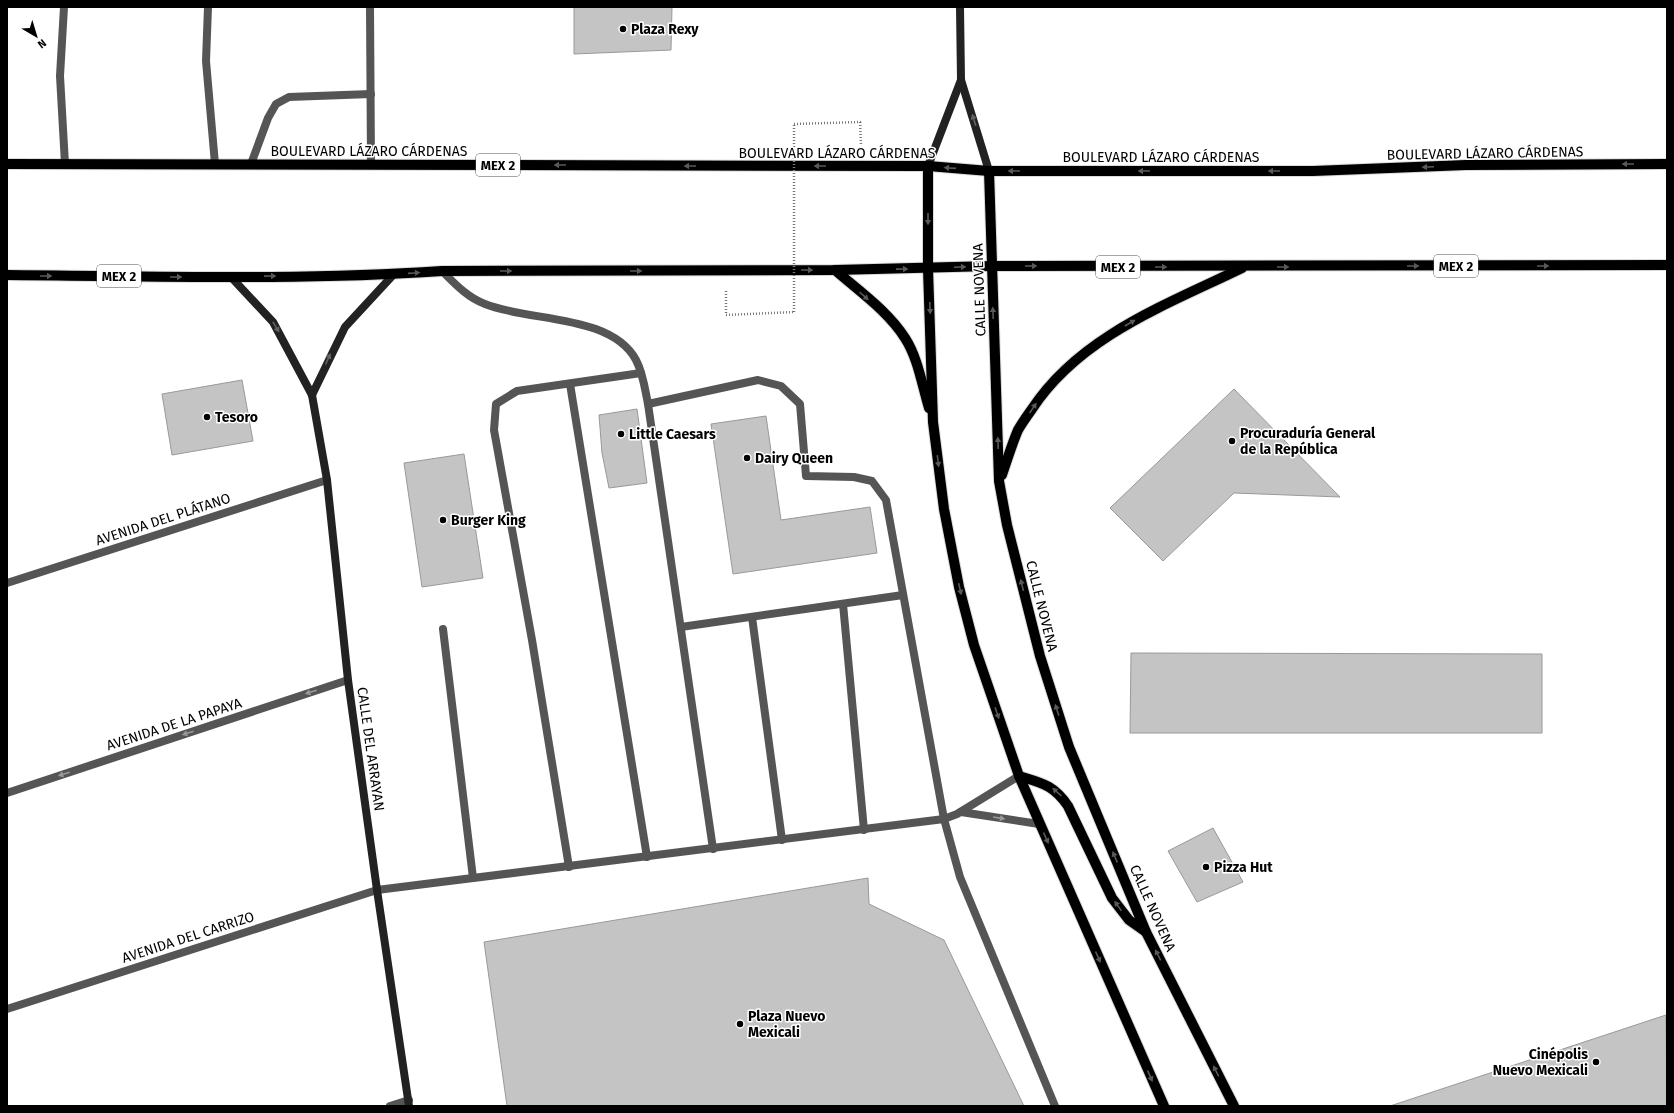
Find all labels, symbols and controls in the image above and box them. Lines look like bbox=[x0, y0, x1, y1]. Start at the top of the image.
north arrow bbox=[16, 16, 56, 56]
place label: Plaza Rexy bbox=[631, 21, 699, 38]
marker: Plaza Rexy bbox=[618, 24, 628, 34]
text: N bbox=[35, 36, 49, 51]
one-way arrow bbox=[970, 114, 976, 126]
street label: BOULEVARD LÁZARO CÁRDENAS bbox=[271, 142, 468, 160]
street label: BOULEVARD LÁZARO CÁRDENAS bbox=[1386, 142, 1584, 164]
street label: BOULEVARD LÁZARO CÁRDENAS bbox=[739, 144, 936, 162]
street label: BOULEVARD LÁZARO CÁRDENAS bbox=[1063, 148, 1260, 166]
road number: MEX 2 bbox=[476, 154, 520, 176]
one-way arrow bbox=[1621, 161, 1634, 167]
one-way arrow bbox=[553, 162, 566, 168]
one-way arrow bbox=[683, 163, 696, 169]
one-way arrow bbox=[813, 163, 826, 169]
one-way arrow bbox=[1422, 163, 1434, 170]
one-way arrow bbox=[944, 164, 956, 171]
one-way arrow bbox=[1007, 168, 1020, 174]
one-way arrow bbox=[1137, 168, 1150, 174]
one-way arrow bbox=[1267, 168, 1280, 174]
one-way arrow bbox=[925, 213, 931, 226]
street label: CALLE NOVENA bbox=[969, 243, 990, 337]
road number: MEX 2 bbox=[1434, 255, 1478, 277]
road number: MEX 2 bbox=[1096, 256, 1140, 278]
one-way arrow bbox=[1025, 263, 1038, 269]
one-way arrow bbox=[1407, 263, 1420, 269]
one-way arrow bbox=[1537, 263, 1550, 269]
one-way arrow bbox=[954, 264, 966, 271]
one-way arrow bbox=[1155, 264, 1168, 270]
one-way arrow bbox=[1277, 264, 1290, 270]
road number: MEX 2 bbox=[97, 265, 141, 287]
one-way arrow bbox=[896, 266, 909, 272]
one-way arrow bbox=[801, 267, 814, 273]
one-way arrow bbox=[500, 268, 513, 274]
one-way arrow bbox=[630, 268, 643, 274]
one-way arrow bbox=[408, 270, 420, 277]
one-way arrow bbox=[40, 273, 53, 279]
one-way arrow bbox=[264, 273, 276, 280]
one-way arrow bbox=[170, 274, 183, 280]
one-way arrow bbox=[859, 291, 869, 300]
one-way arrow bbox=[926, 302, 933, 314]
one-way arrow bbox=[990, 307, 997, 319]
one-way arrow bbox=[1124, 320, 1136, 327]
one-way arrow bbox=[272, 321, 279, 333]
one-way arrow bbox=[325, 354, 331, 365]
one-way arrow bbox=[1029, 402, 1037, 413]
place label: Tesoro bbox=[215, 409, 258, 426]
marker: Tesoro bbox=[202, 412, 212, 422]
place label: Procuraduría General de la República bbox=[1240, 425, 1376, 458]
place label: Little Caesars bbox=[629, 426, 716, 443]
marker: Little Caesars bbox=[616, 429, 626, 439]
one-way arrow bbox=[995, 436, 1001, 449]
marker: Procuraduría General de la República bbox=[1227, 436, 1237, 446]
place label: Dairy Queen bbox=[755, 450, 833, 467]
marker: Dairy Queen bbox=[742, 453, 752, 463]
one-way arrow bbox=[935, 455, 941, 467]
street label: AVENIDA DEL PLÁTANO bbox=[93, 489, 233, 549]
place label: Burger King bbox=[451, 512, 526, 529]
marker: Burger King bbox=[438, 515, 448, 525]
street label: CALLE NOVENA bbox=[1022, 559, 1061, 653]
one-way arrow bbox=[1018, 578, 1024, 591]
one-way arrow bbox=[957, 583, 963, 595]
street label: CALLE DEL ARRAYAN bbox=[353, 686, 388, 812]
one-way arrow bbox=[305, 690, 317, 696]
street label: AVENIDA DE LA PAPAYA bbox=[104, 695, 244, 754]
one-way arrow bbox=[1054, 703, 1060, 715]
one-way arrow bbox=[994, 708, 1000, 720]
one-way arrow bbox=[181, 730, 193, 736]
one-way arrow bbox=[58, 771, 70, 777]
one-way arrow bbox=[1052, 788, 1061, 797]
one-way arrow bbox=[993, 815, 1005, 821]
one-way arrow bbox=[1043, 832, 1049, 844]
one-way arrow bbox=[1112, 852, 1118, 863]
place label: Pizza Hut bbox=[1214, 859, 1273, 876]
street label: CALLE NOVENA bbox=[1126, 862, 1179, 954]
marker: Pizza Hut bbox=[1201, 862, 1211, 872]
one-way arrow bbox=[1114, 900, 1122, 911]
street label: AVENIDA DEL CARRIZO bbox=[120, 908, 256, 967]
one-way arrow bbox=[1155, 949, 1161, 961]
one-way arrow bbox=[1095, 951, 1101, 962]
place label: Plaza Nuevo Mexicali bbox=[748, 1008, 825, 1041]
marker: Plaza Nuevo Mexicali bbox=[735, 1019, 745, 1029]
place label: Cinépolis Nuevo Mexicali bbox=[1493, 1046, 1588, 1079]
marker: Cinépolis Nuevo Mexicali bbox=[1591, 1057, 1601, 1067]
one-way arrow bbox=[1213, 1065, 1219, 1077]
one-way arrow bbox=[1148, 1070, 1154, 1082]

